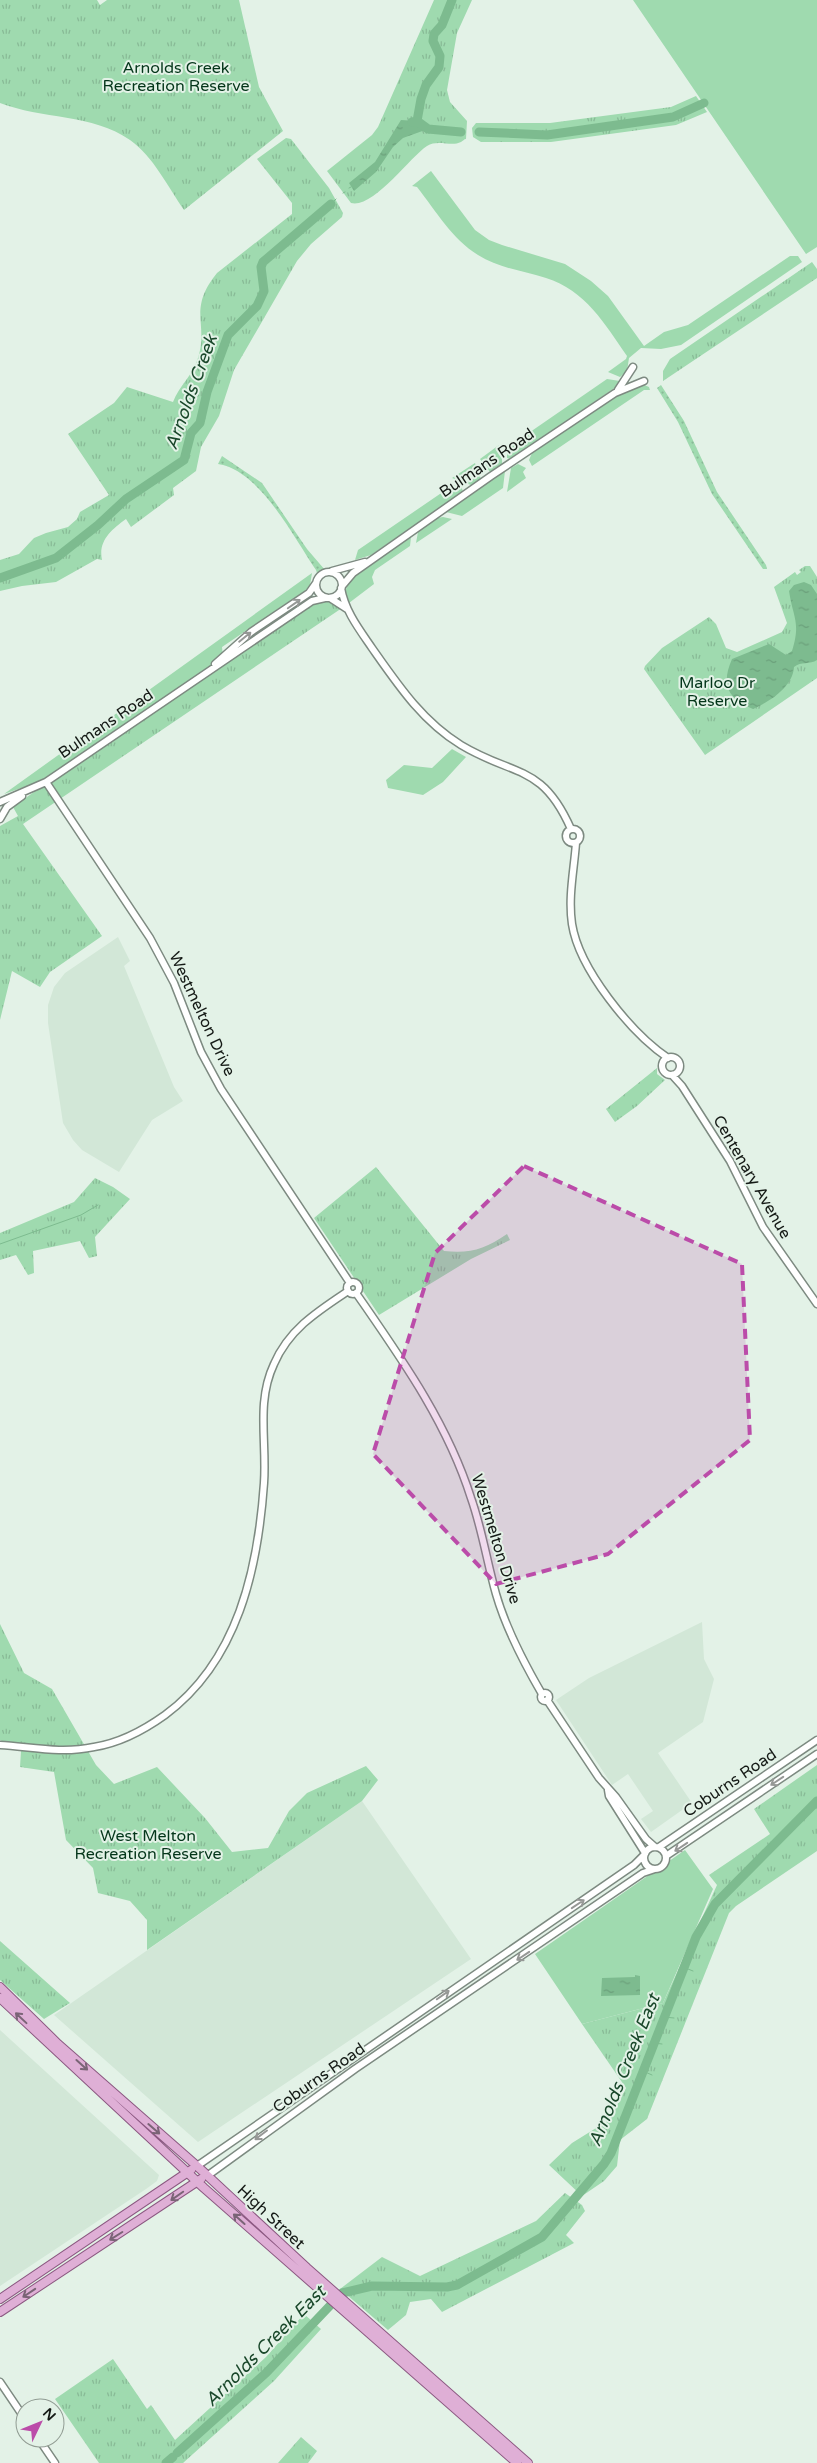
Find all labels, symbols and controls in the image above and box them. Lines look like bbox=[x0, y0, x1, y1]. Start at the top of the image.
park label: Arnolds Creek Recreation Reserve bbox=[102, 58, 250, 96]
water label: Arnolds Creek bbox=[160, 331, 222, 452]
street label: Bulmans Road bbox=[436, 424, 538, 502]
one-way arrow bbox=[286, 599, 300, 609]
one-way arrow bbox=[238, 632, 251, 643]
park label: Marloo Dr Reserve bbox=[679, 673, 756, 711]
street label: Bulmans Road bbox=[55, 685, 157, 763]
street label: Westmelton Drive bbox=[164, 949, 240, 1079]
street label: Centenary Avenue bbox=[708, 1112, 796, 1242]
street label: Westmelton Drive bbox=[467, 1472, 525, 1606]
street label: Coburns Road bbox=[679, 1744, 781, 1822]
one-way arrow bbox=[770, 1776, 784, 1786]
park label: West Melton Recreation Reserve bbox=[74, 1826, 222, 1864]
one-way arrow bbox=[675, 1842, 689, 1852]
one-way arrow bbox=[570, 1899, 584, 1909]
one-way arrow bbox=[516, 1951, 530, 1961]
water label: Arnolds Creek East bbox=[583, 1989, 665, 2149]
one-way arrow bbox=[436, 1990, 450, 2000]
one-way arrow bbox=[15, 2012, 27, 2024]
street label: Coburns Road bbox=[269, 2039, 369, 2117]
one-way arrow bbox=[75, 2059, 88, 2071]
one-way arrow bbox=[147, 2123, 160, 2134]
one-way arrow bbox=[255, 2130, 268, 2141]
street label: High Street bbox=[233, 2180, 309, 2254]
one-way arrow bbox=[171, 2191, 185, 2201]
one-way arrow bbox=[233, 2213, 246, 2225]
one-way arrow bbox=[109, 2231, 123, 2241]
water label: Arnolds Creek East bbox=[200, 2279, 332, 2411]
one-way arrow bbox=[22, 2288, 36, 2298]
north arrow bbox=[15, 2398, 65, 2448]
text: N bbox=[39, 2405, 59, 2424]

